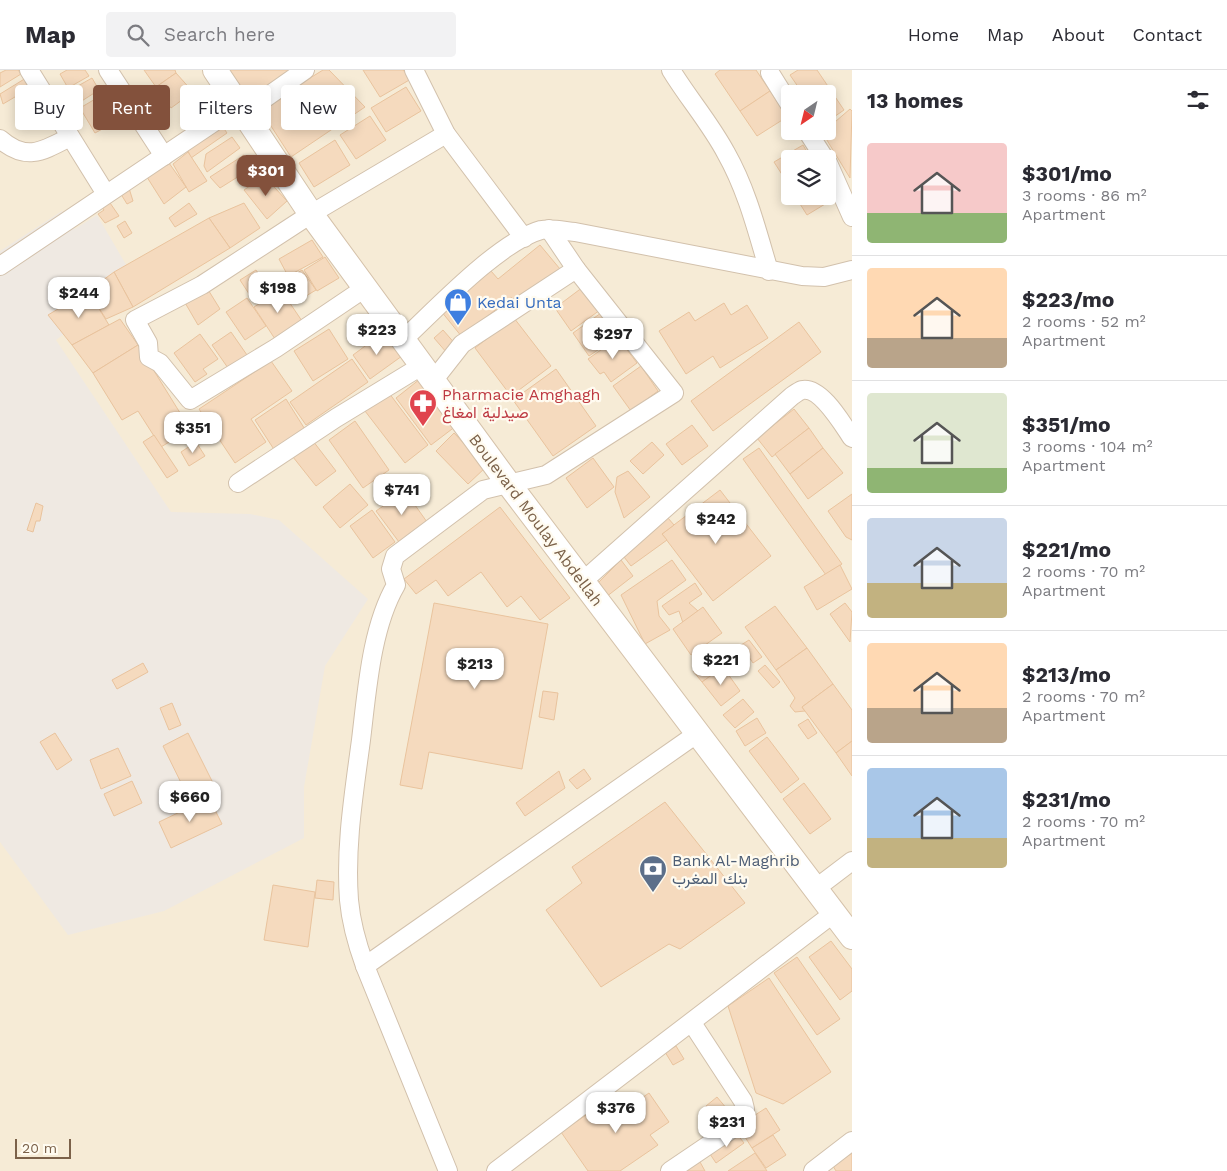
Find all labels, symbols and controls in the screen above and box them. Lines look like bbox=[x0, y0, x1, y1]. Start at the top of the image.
search box bbox=[106, 12, 456, 57]
text: Map bbox=[25, 21, 76, 49]
icon: search bbox=[124, 21, 152, 49]
text: Search here bbox=[164, 23, 275, 46]
text: Home bbox=[908, 24, 959, 45]
text: Map bbox=[987, 24, 1024, 45]
text: About bbox=[1052, 24, 1104, 45]
text: Contact bbox=[1132, 24, 1202, 45]
chip: Buy bbox=[15, 85, 83, 130]
chip: Rent bbox=[93, 85, 170, 130]
chip: Filters bbox=[180, 85, 271, 130]
chip: New bbox=[281, 85, 355, 130]
north arrow bbox=[781, 85, 836, 140]
map controls bbox=[781, 85, 836, 205]
icon: filters bbox=[1184, 86, 1212, 114]
text: 13 homes bbox=[867, 88, 963, 113]
button: layers bbox=[781, 150, 836, 205]
pin: $301 bbox=[236, 154, 296, 197]
text: $301 bbox=[248, 161, 284, 180]
text: $301/mo bbox=[1022, 161, 1112, 186]
icon: home bbox=[907, 163, 967, 223]
text: 3 rooms · 86 m² bbox=[1022, 186, 1147, 205]
text: Apartment bbox=[1022, 205, 1105, 224]
pin: $198 bbox=[248, 272, 308, 314]
pin: $244 bbox=[49, 276, 109, 319]
text: $198 bbox=[259, 278, 297, 297]
text: $244 bbox=[59, 283, 99, 302]
shop icon: Kedai Unta bbox=[443, 287, 473, 326]
text: $223/mo bbox=[1022, 287, 1114, 312]
icon: home bbox=[907, 288, 967, 348]
place label: Kedai Unta bbox=[477, 293, 562, 312]
text: 2 rooms · 52 m² bbox=[1022, 312, 1146, 331]
pin: $223 bbox=[347, 314, 407, 356]
pin: $297 bbox=[583, 318, 643, 360]
text: $223 bbox=[358, 320, 396, 339]
text: $297 bbox=[594, 324, 632, 343]
text: Apartment bbox=[1022, 331, 1105, 350]
place label: Pharmacie Amghagh صيدلية امغاغ bbox=[442, 385, 601, 424]
pharmacy icon: Pharmacie Amghagh صيدلية امغاغ bbox=[408, 388, 438, 427]
pin: $351 bbox=[163, 412, 223, 454]
text: $351/mo bbox=[1022, 412, 1111, 437]
icon: home bbox=[907, 413, 967, 473]
text: $351 bbox=[175, 418, 211, 437]
street label: Boulevard Moulay Abdellah bbox=[465, 430, 607, 610]
text: 3 rooms · 104 m² bbox=[1022, 437, 1153, 456]
text: Apartment bbox=[1022, 456, 1105, 475]
pin: $741 bbox=[372, 474, 432, 516]
text: $741 bbox=[384, 480, 420, 499]
pin: $242 bbox=[686, 502, 746, 545]
text: $242 bbox=[696, 509, 736, 528]
text: $221/mo bbox=[1022, 537, 1111, 562]
icon: home bbox=[907, 538, 967, 598]
text: 2 rooms · 70 m² bbox=[1022, 562, 1145, 581]
text: Apartment bbox=[1022, 581, 1105, 600]
pin: $221 bbox=[691, 644, 751, 686]
pin: $213 bbox=[445, 648, 505, 690]
text: $221 bbox=[703, 650, 739, 669]
text: $213 bbox=[457, 654, 493, 673]
text: $213/mo bbox=[1022, 662, 1111, 687]
icon: home bbox=[907, 663, 967, 723]
text: 2 rooms · 70 m² bbox=[1022, 687, 1145, 706]
text: Apartment bbox=[1022, 706, 1105, 725]
pin: $660 bbox=[160, 780, 220, 823]
text: $660 bbox=[170, 787, 210, 806]
text: $231/mo bbox=[1022, 787, 1111, 812]
icon: home bbox=[907, 788, 967, 848]
text: 2 rooms · 70 m² bbox=[1022, 812, 1145, 831]
text: Apartment bbox=[1022, 831, 1105, 850]
place label: Bank Al-Maghrib بنك المغرب bbox=[672, 851, 800, 889]
bank icon: Bank Al-Maghrib بنك المغرب bbox=[638, 854, 668, 893]
pin: $376 bbox=[586, 1092, 646, 1134]
text: $376 bbox=[597, 1098, 635, 1117]
pin: $231 bbox=[697, 1106, 757, 1148]
text: $231 bbox=[709, 1112, 745, 1131]
scale bar bbox=[15, 1136, 71, 1159]
text: 20 m bbox=[22, 1140, 57, 1156]

